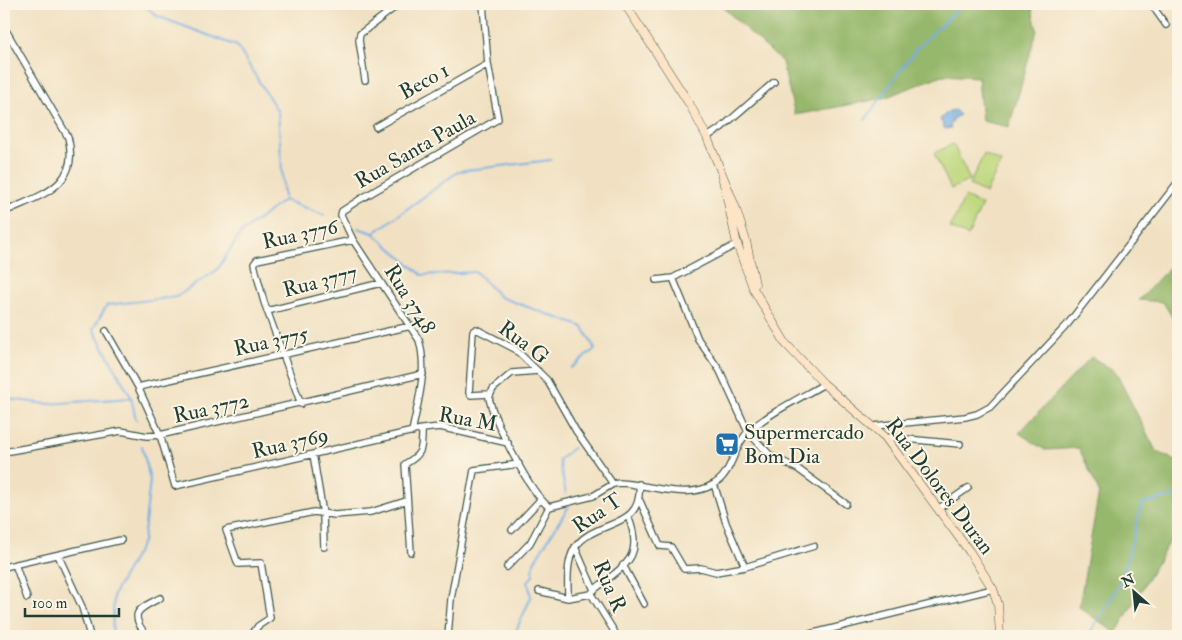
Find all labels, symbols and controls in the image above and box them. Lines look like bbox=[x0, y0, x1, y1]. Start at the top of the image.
street label: Beco 1 bbox=[395, 57, 454, 106]
street label: Rua Santa Paula bbox=[350, 104, 481, 195]
street label: Rua 3776 bbox=[260, 213, 342, 256]
street label: Rua 3777 bbox=[280, 259, 360, 304]
street label: Rua 3748 bbox=[378, 259, 442, 339]
street label: Rua G bbox=[493, 315, 554, 370]
street label: Rua 3775 bbox=[231, 320, 311, 363]
street label: Rua 3772 bbox=[171, 387, 251, 430]
street label: Rua M bbox=[436, 401, 499, 438]
street label: Rua Dolores Duran bbox=[879, 412, 1000, 560]
place label: Supermercado Bom Dia bbox=[744, 419, 864, 470]
street label: Rua 3769 bbox=[249, 422, 331, 465]
supermarket icon: Supermercado Bom Dia bbox=[714, 431, 740, 457]
street label: Rua T bbox=[567, 487, 628, 540]
street label: Rua R bbox=[587, 556, 633, 617]
north arrow bbox=[1110, 568, 1160, 618]
text: N bbox=[1118, 570, 1138, 592]
scale bar bbox=[25, 585, 119, 617]
text: 100 m bbox=[32, 594, 68, 613]

